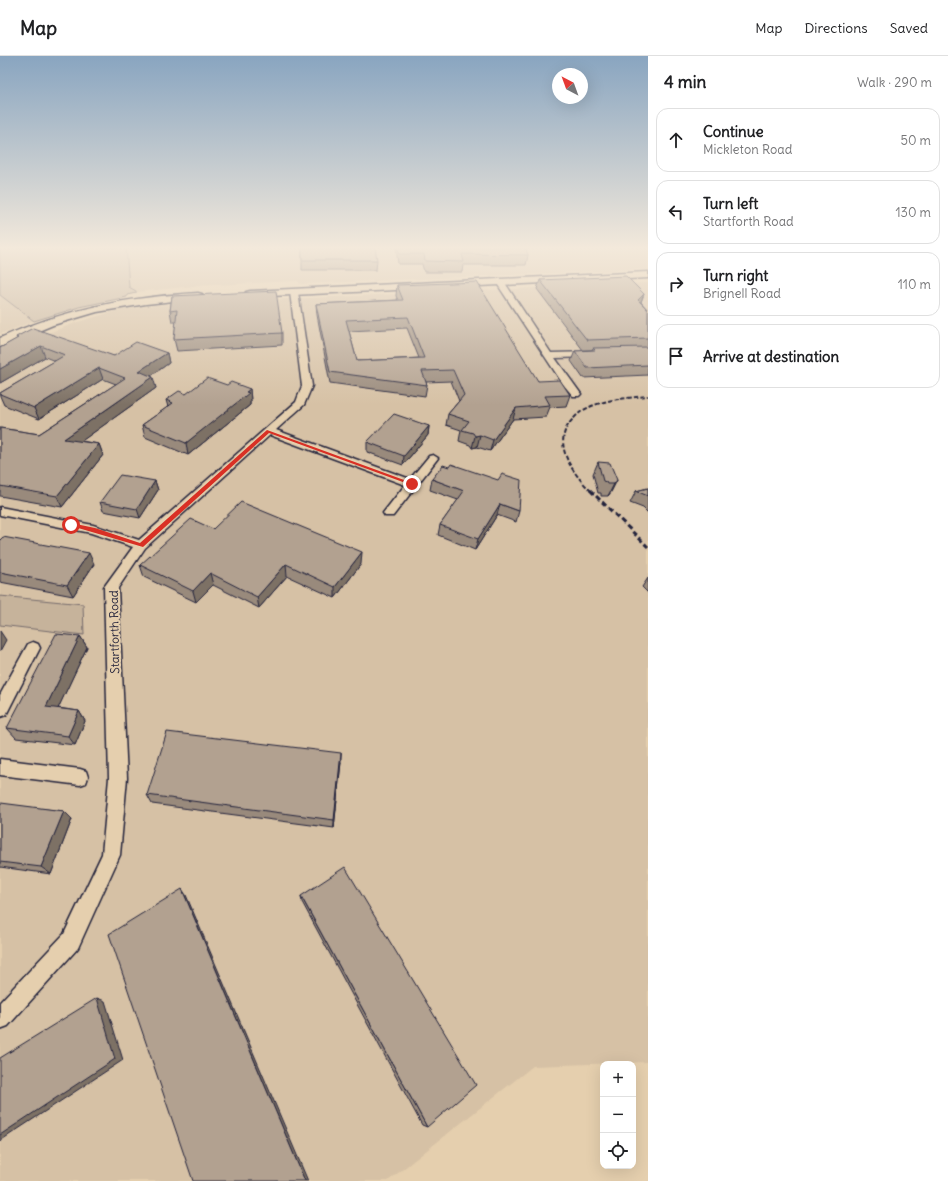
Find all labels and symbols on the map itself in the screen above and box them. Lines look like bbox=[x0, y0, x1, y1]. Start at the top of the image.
north arrow bbox=[552, 68, 588, 104]
route end bbox=[403, 475, 421, 493]
route start bbox=[62, 516, 80, 534]
street label: Startforth Road bbox=[106, 590, 122, 674]

